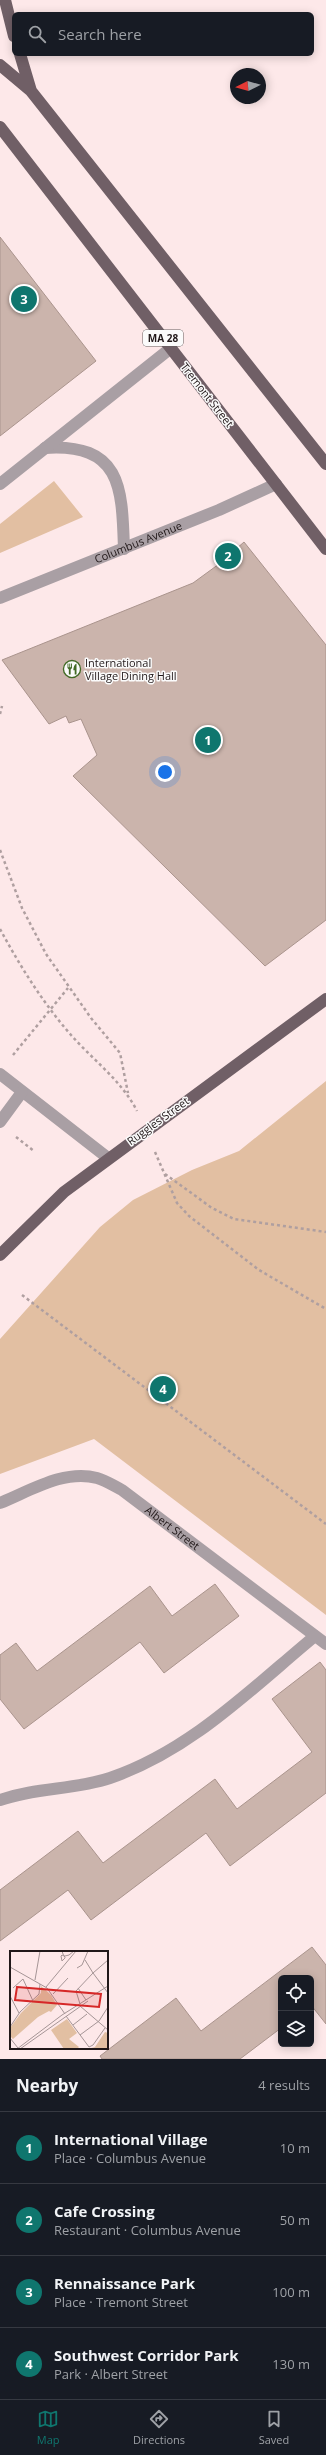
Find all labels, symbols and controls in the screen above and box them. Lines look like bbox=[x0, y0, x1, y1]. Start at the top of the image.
search box bbox=[12, 12, 314, 56]
icon: search bbox=[26, 23, 48, 45]
text: Search here bbox=[58, 24, 142, 44]
north arrow bbox=[230, 68, 266, 104]
pin: 3 bbox=[11, 284, 37, 314]
road number: MA 28 bbox=[143, 330, 183, 346]
street label: Tremont Street bbox=[178, 359, 237, 430]
street label: Columbus Avenue bbox=[92, 518, 184, 566]
pin: 2 bbox=[215, 541, 241, 571]
place label: International Village Dining Hall bbox=[85, 655, 177, 683]
restaurant icon: International Village Dining Hall bbox=[62, 659, 82, 679]
pin: 1 bbox=[195, 725, 221, 755]
your location bbox=[155, 762, 175, 782]
street label: Ruggles Street bbox=[124, 1093, 192, 1148]
pin: 4 bbox=[150, 1374, 176, 1404]
street label: Albert Street bbox=[142, 1502, 203, 1553]
inset map bbox=[10, 1951, 108, 2049]
map controls bbox=[278, 1975, 314, 2047]
button: locate bbox=[278, 1975, 314, 2011]
button: layers bbox=[278, 2011, 314, 2047]
text: Nearby bbox=[16, 2074, 78, 2097]
text: 4 results bbox=[258, 2076, 310, 2094]
text: International Village bbox=[54, 2129, 208, 2149]
text: 1 bbox=[25, 2139, 33, 2157]
text: 10 m bbox=[280, 2139, 310, 2157]
text: Place · Columbus Avenue bbox=[54, 2149, 206, 2167]
text: Cafe Crossing bbox=[54, 2201, 155, 2221]
text: 2 bbox=[25, 2211, 33, 2229]
text: 50 m bbox=[280, 2211, 310, 2229]
text: Restaurant · Columbus Avenue bbox=[54, 2221, 241, 2239]
text: Rennaissance Park bbox=[54, 2273, 195, 2293]
text: 3 bbox=[25, 2283, 33, 2301]
text: 100 m bbox=[272, 2283, 310, 2301]
text: Place · Tremont Street bbox=[54, 2293, 188, 2311]
text: Southwest Corridor Park bbox=[54, 2345, 238, 2365]
text: 4 bbox=[25, 2355, 33, 2373]
text: 130 m bbox=[272, 2355, 310, 2373]
text: Park · Albert Street bbox=[54, 2365, 168, 2383]
tab: Map bbox=[37, 2408, 60, 2447]
tab: Directions bbox=[133, 2408, 185, 2447]
tab: Saved bbox=[259, 2408, 289, 2447]

